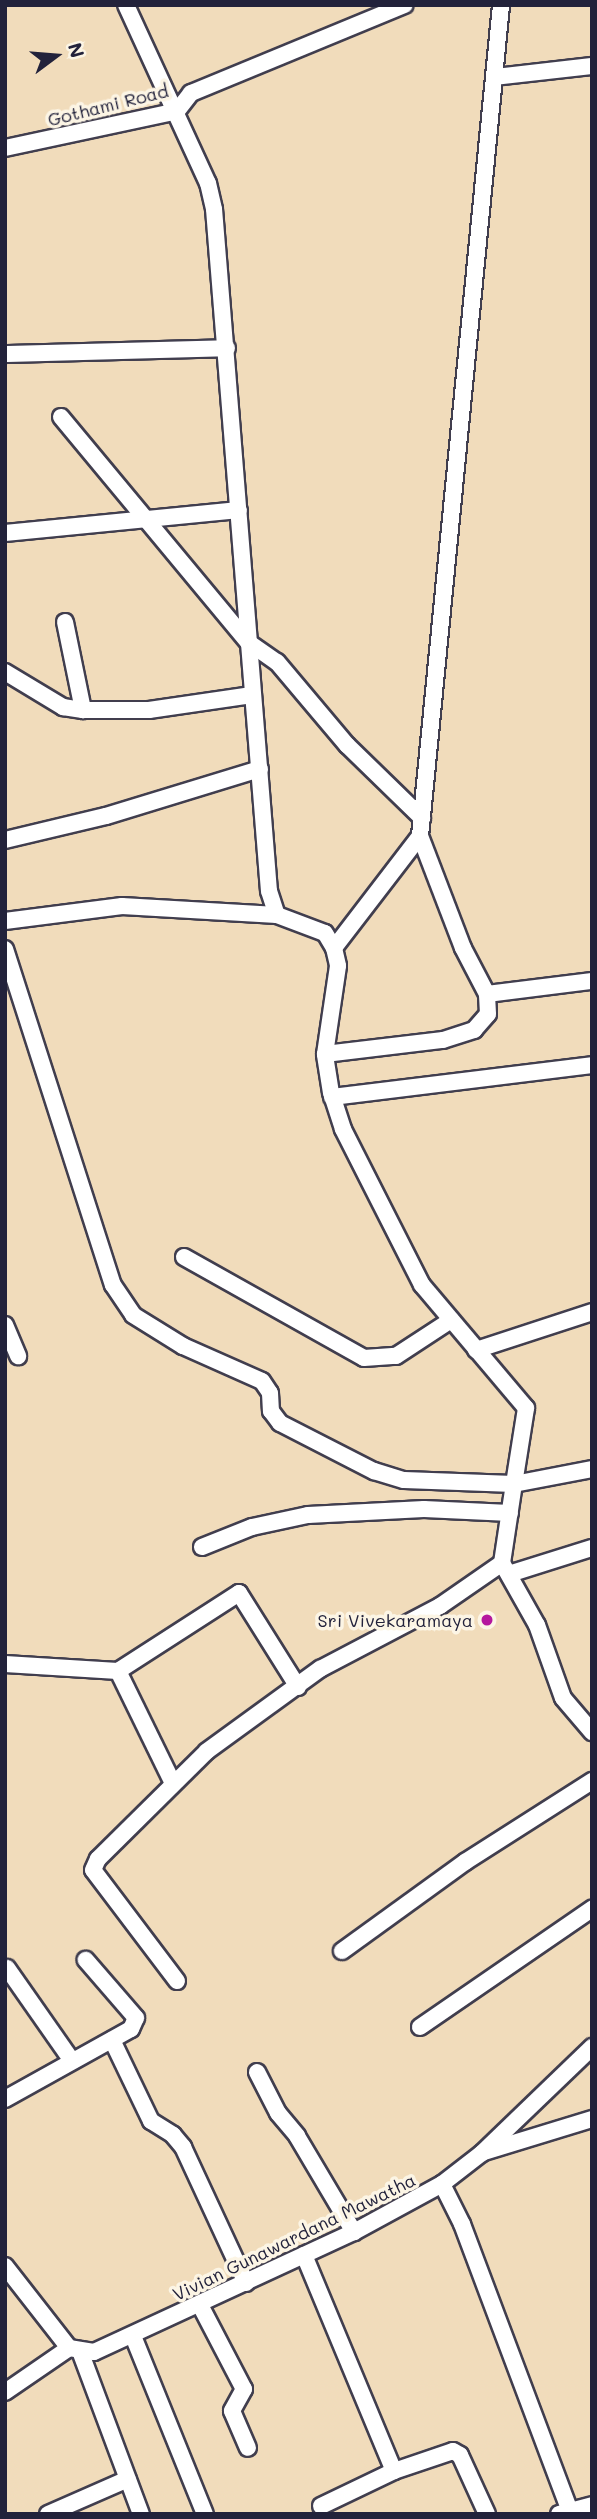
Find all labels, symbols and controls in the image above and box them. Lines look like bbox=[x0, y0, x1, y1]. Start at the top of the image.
north arrow bbox=[21, 21, 91, 91]
text: N bbox=[63, 40, 91, 60]
street label: Gothami Road bbox=[45, 80, 171, 130]
place label: Sri Vivekaramaya bbox=[318, 1609, 473, 1631]
marker: Sri Vivekaramaya bbox=[479, 1612, 495, 1628]
street label: Vivian Gunawardana Mawatha bbox=[169, 2169, 419, 2305]

